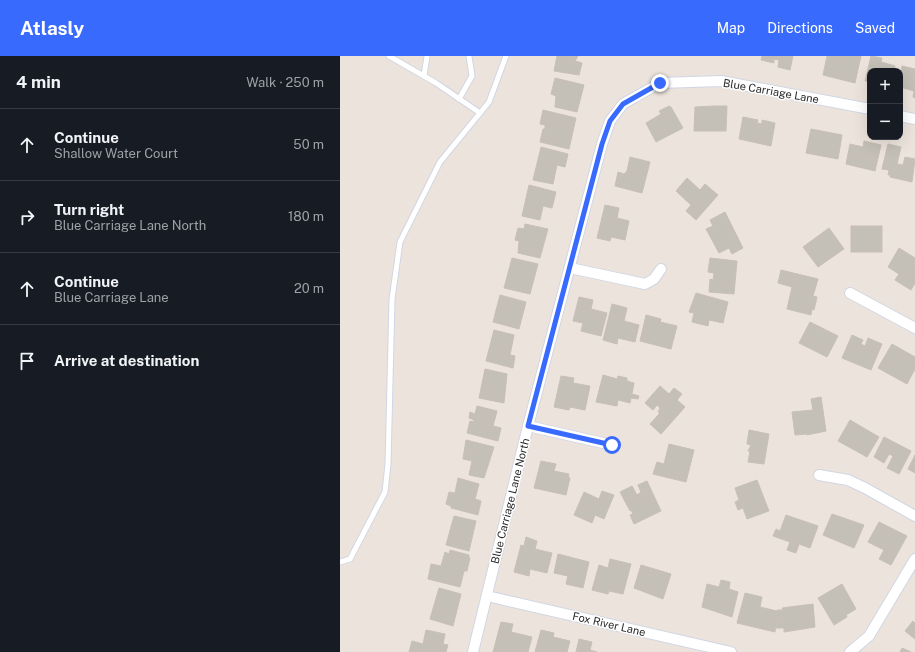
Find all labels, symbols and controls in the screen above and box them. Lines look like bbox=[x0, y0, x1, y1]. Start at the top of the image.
text: Atlasly bbox=[20, 17, 84, 39]
text: Map bbox=[717, 20, 745, 36]
text: Directions bbox=[767, 20, 833, 36]
text: Saved bbox=[855, 20, 895, 36]
map controls bbox=[867, 68, 903, 140]
button: + bbox=[867, 68, 903, 104]
text: 4 min bbox=[16, 72, 61, 92]
route end bbox=[651, 74, 669, 92]
text: Walk · 250 m bbox=[246, 75, 324, 90]
street label: Blue Carriage Lane bbox=[722, 77, 820, 105]
button: − bbox=[867, 104, 903, 140]
text: Continue bbox=[54, 129, 119, 146]
icon: ahead bbox=[16, 134, 38, 156]
text: 50 m bbox=[293, 137, 324, 152]
text: Shallow Water Court bbox=[54, 146, 178, 161]
text: Turn right bbox=[54, 201, 124, 218]
icon: right bbox=[16, 206, 38, 228]
text: 180 m bbox=[288, 209, 324, 224]
text: Blue Carriage Lane North bbox=[54, 218, 206, 233]
text: Continue bbox=[54, 273, 119, 290]
icon: ahead bbox=[16, 278, 38, 300]
text: 20 m bbox=[294, 281, 324, 296]
text: Blue Carriage Lane bbox=[54, 290, 169, 305]
icon: arrive bbox=[16, 350, 38, 372]
text: Arrive at destination bbox=[54, 352, 199, 369]
route start bbox=[603, 436, 621, 454]
street label: Blue Carriage Lane North bbox=[489, 437, 531, 565]
street label: Fox River Lane bbox=[571, 610, 647, 638]

